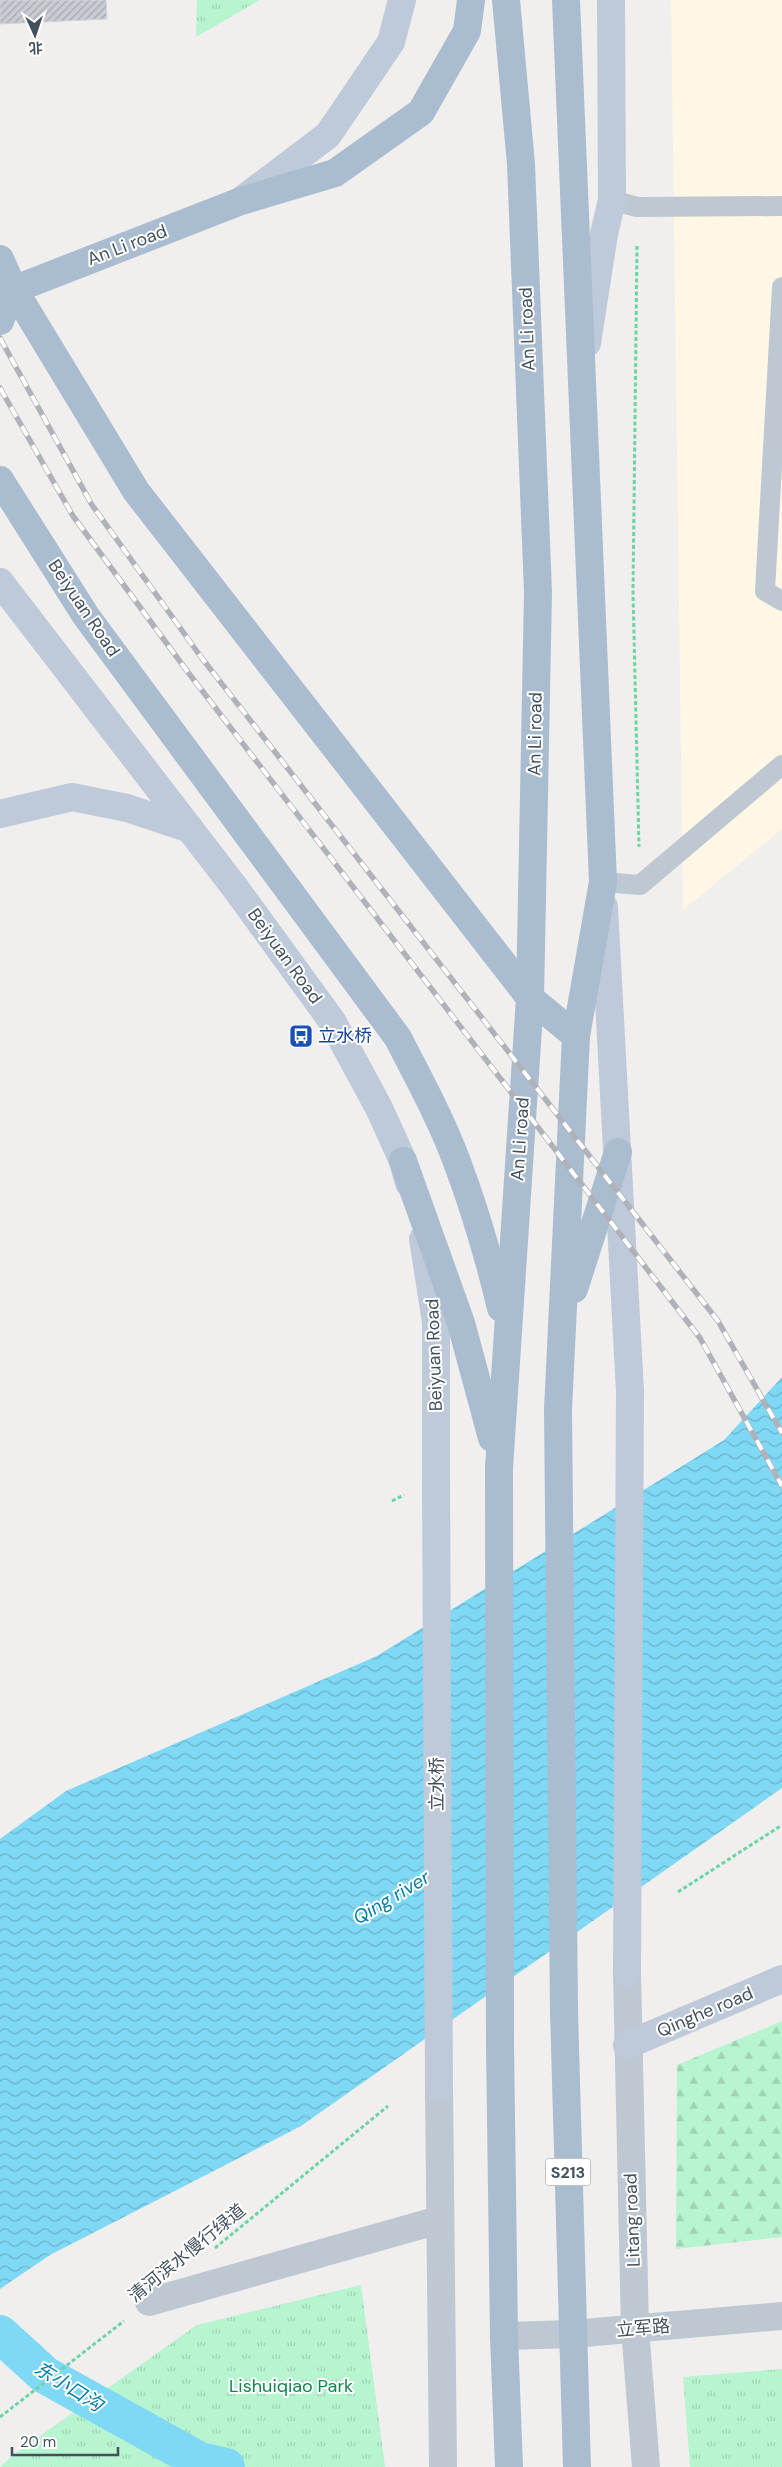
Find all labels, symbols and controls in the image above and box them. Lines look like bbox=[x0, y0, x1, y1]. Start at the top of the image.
north arrow bbox=[10, 10, 60, 60]
text: 北 bbox=[28, 39, 43, 57]
street label: An Li road bbox=[84, 219, 170, 271]
street label: An Li road bbox=[514, 287, 540, 371]
street label: Beiyuan Road bbox=[43, 555, 125, 661]
street label: An Li road bbox=[522, 692, 548, 776]
street label: Beiyuan Road bbox=[242, 903, 328, 1009]
bus stop icon: 立水桥 bbox=[288, 1023, 314, 1049]
place label: 立水桥 bbox=[318, 1024, 372, 1048]
street label: An Li road bbox=[505, 1096, 535, 1182]
street label: Beiyuan Road bbox=[420, 1298, 448, 1412]
street label: 立水桥 bbox=[425, 1757, 449, 1811]
water label: Qing river bbox=[348, 1864, 435, 1930]
street label: Qinghe road bbox=[653, 1981, 757, 2043]
road number: S213 bbox=[546, 2158, 590, 2186]
street label: Litang road bbox=[618, 2173, 646, 2267]
street label: 清河滨水慢行绿道 bbox=[123, 2198, 251, 2308]
street label: 立军路 bbox=[615, 2314, 671, 2342]
water label: 东小口沟 bbox=[30, 2356, 109, 2418]
park label: Lishuiqiao Park bbox=[229, 2374, 353, 2398]
scale bar bbox=[12, 2424, 119, 2456]
text: 20 m bbox=[20, 2432, 56, 2452]

